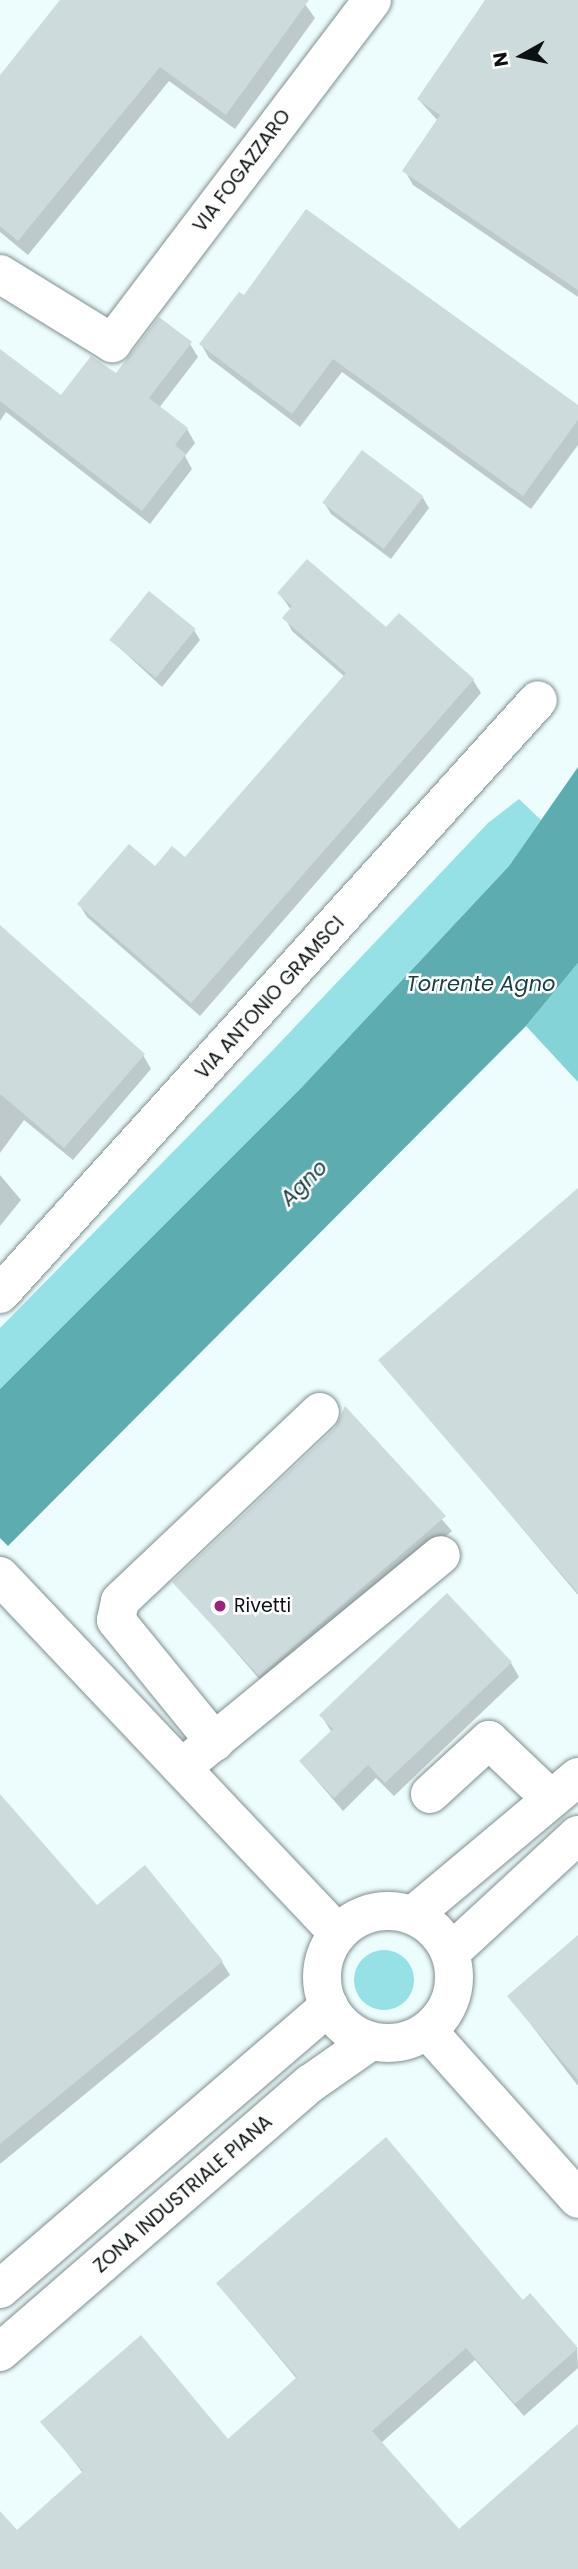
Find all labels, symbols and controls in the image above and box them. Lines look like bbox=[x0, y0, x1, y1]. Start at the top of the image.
north arrow bbox=[487, 21, 557, 91]
text: N bbox=[486, 50, 515, 69]
street label: VIA FOGAZZARO bbox=[189, 105, 295, 237]
street label: VIA ANTONIO GRAMSCI bbox=[191, 912, 349, 1084]
water label: Torrente Agno bbox=[406, 971, 556, 997]
water label: Agno bbox=[275, 1155, 333, 1211]
place label: Rivetti bbox=[234, 1595, 291, 1617]
marker: Rivetti bbox=[212, 1598, 228, 1614]
street label: ZONA INDUSTRIALE PIANA bbox=[89, 2110, 277, 2278]

